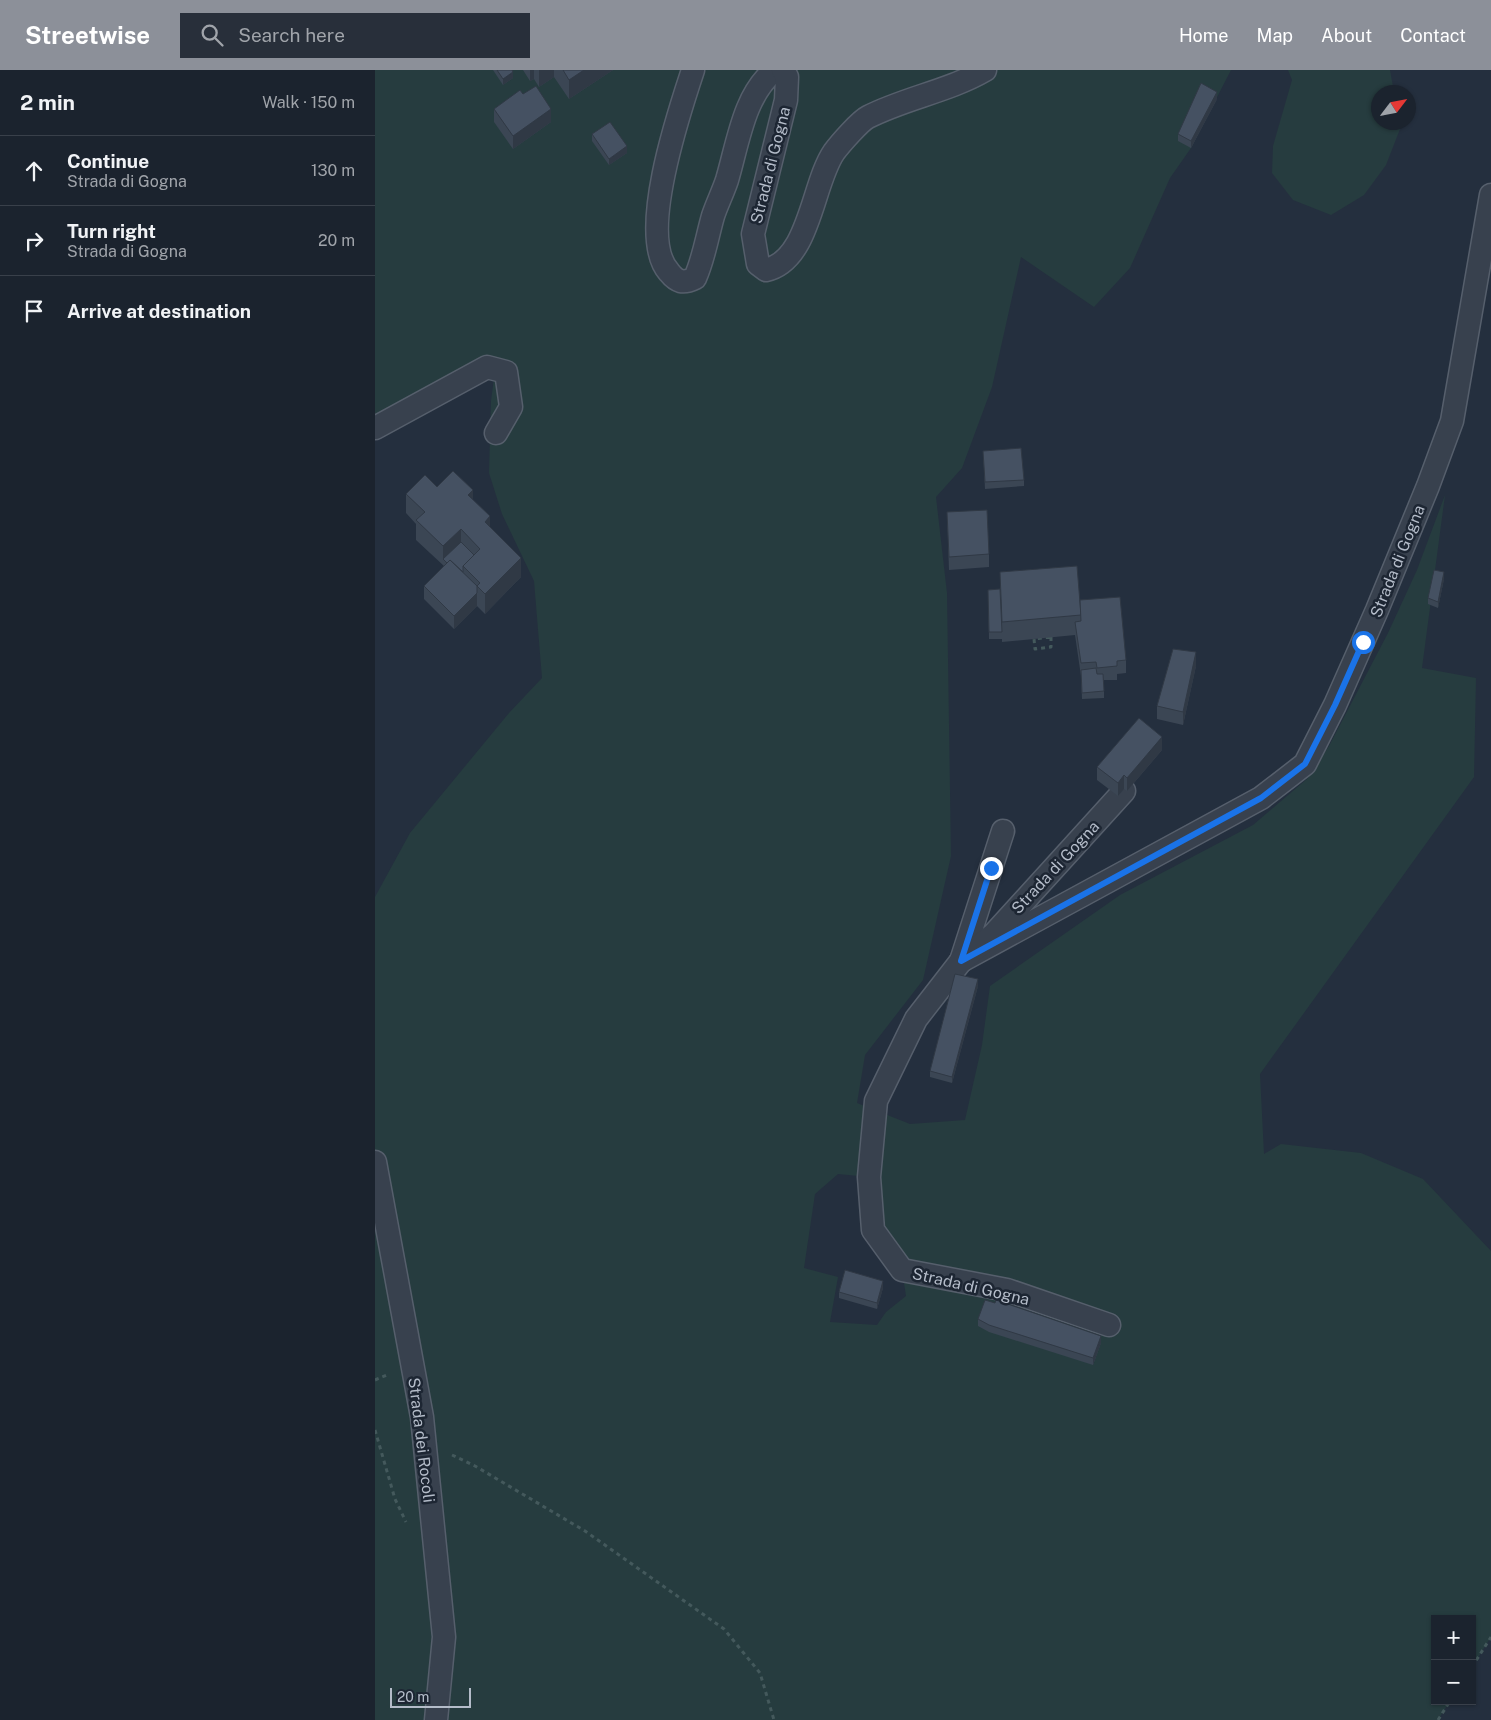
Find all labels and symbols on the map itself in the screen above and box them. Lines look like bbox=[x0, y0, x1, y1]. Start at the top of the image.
north arrow bbox=[1371, 85, 1416, 130]
street label: Strada di Gogna bbox=[747, 105, 794, 226]
street label: Strada di Gogna bbox=[1366, 502, 1429, 620]
route start bbox=[1352, 631, 1375, 654]
street label: Strada di Gogna bbox=[1008, 817, 1103, 918]
route end bbox=[980, 857, 1003, 880]
street label: Strada di Gogna bbox=[910, 1264, 1031, 1309]
street label: Strada dei Rocoli bbox=[404, 1376, 439, 1504]
scale bar bbox=[390, 1685, 471, 1708]

